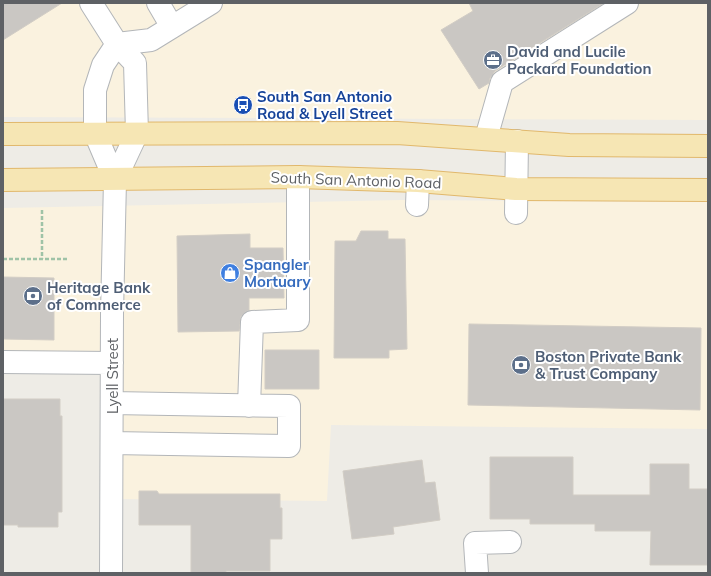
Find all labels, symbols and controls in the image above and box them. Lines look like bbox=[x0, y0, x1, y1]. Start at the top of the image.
place label: David and Lucile Packard Foundation bbox=[507, 42, 652, 78]
office icon: David and Lucile Packard Foundation bbox=[482, 49, 504, 71]
place label: South San Antonio Road & Lyell Street bbox=[257, 87, 393, 123]
bus stop icon: South San Antonio Road & Lyell Street bbox=[232, 94, 254, 116]
street label: South San Antonio Road bbox=[270, 168, 442, 192]
place label: Spangler Mortuary bbox=[244, 255, 312, 291]
shop icon: Spangler Mortuary bbox=[219, 262, 241, 284]
place label: Heritage Bank of Commerce bbox=[47, 278, 151, 314]
bank icon: Heritage Bank of Commerce bbox=[22, 285, 44, 307]
street label: Lyell Street bbox=[103, 338, 122, 414]
place label: Boston Private Bank & Trust Company bbox=[535, 347, 682, 383]
bank icon: Boston Private Bank & Trust Company bbox=[510, 354, 532, 376]

